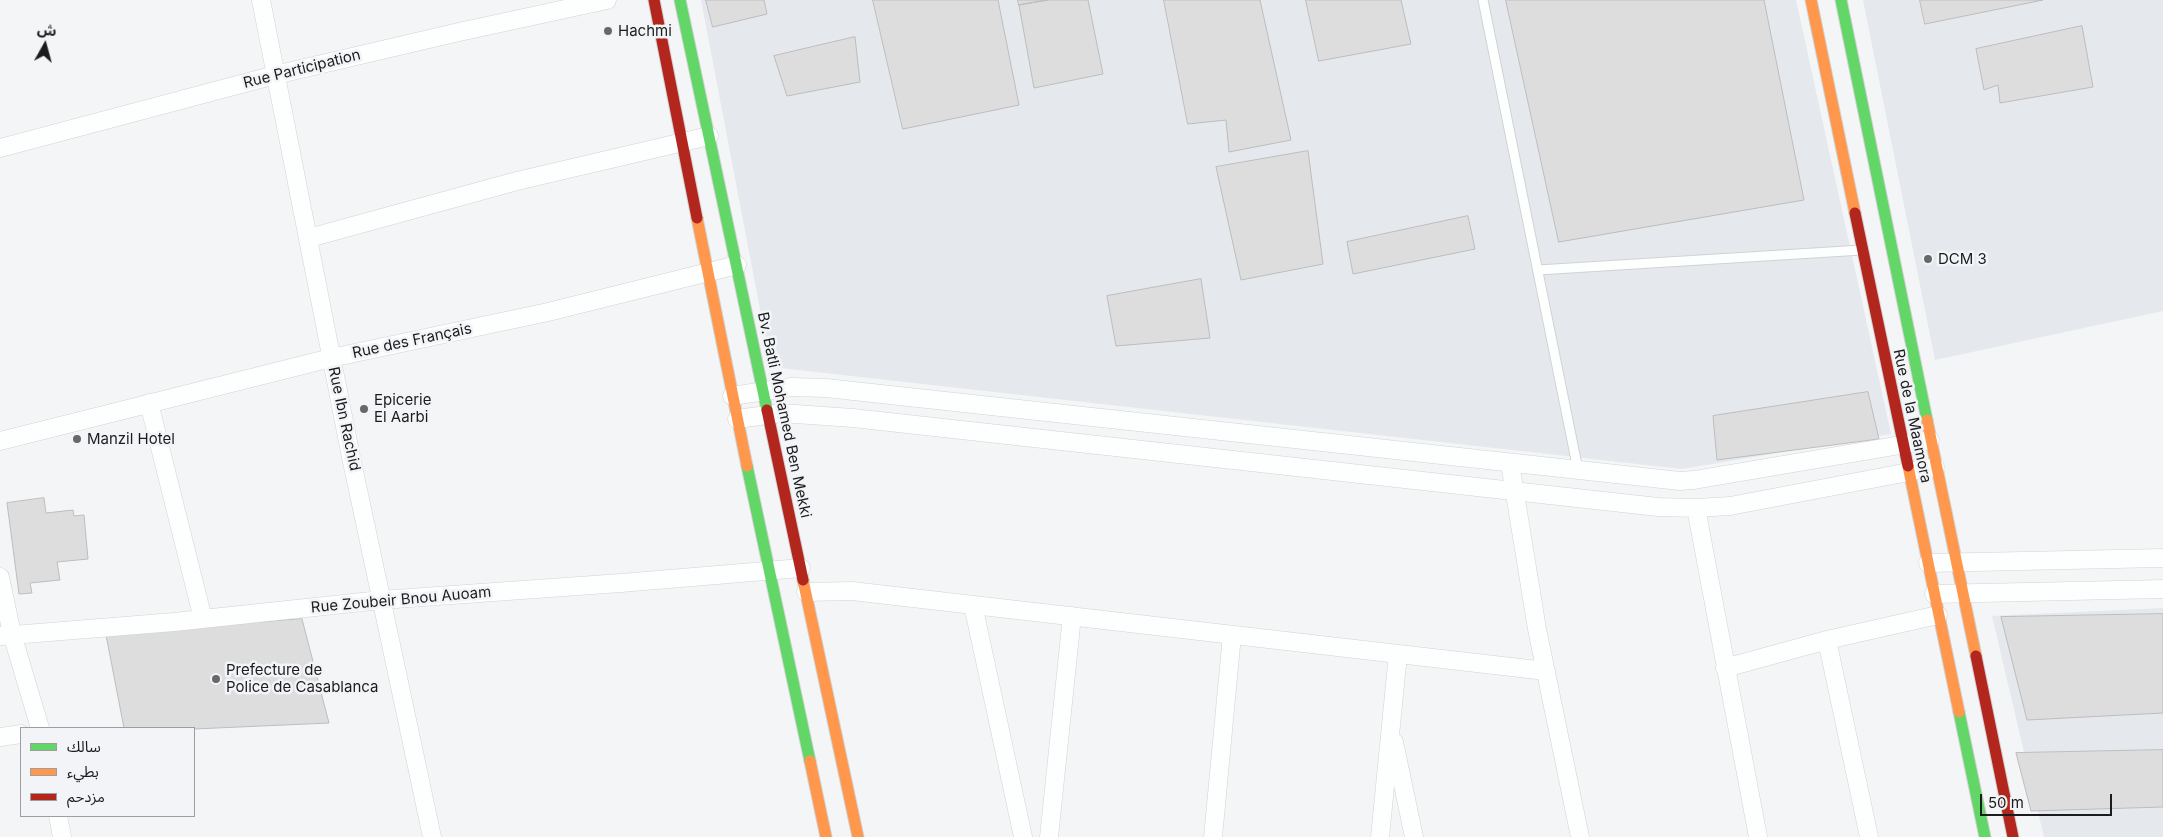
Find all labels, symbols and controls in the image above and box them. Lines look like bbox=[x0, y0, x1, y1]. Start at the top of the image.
north arrow bbox=[20, 20, 70, 70]
text: ش bbox=[36, 20, 57, 39]
place label: Hachmi bbox=[618, 22, 672, 40]
marker: Hachmi bbox=[602, 25, 614, 37]
street label: Rue Participation bbox=[241, 46, 363, 92]
place label: DCM 3 bbox=[1938, 250, 1987, 268]
marker: DCM 3 bbox=[1922, 253, 1934, 265]
street label: Bv. Batli Mohamed Ben Mekki bbox=[753, 310, 815, 520]
street label: Rue des Français bbox=[351, 320, 473, 362]
street label: Rue de la Maamora bbox=[1889, 347, 1935, 485]
street label: Rue Ibn Rachid bbox=[324, 365, 364, 473]
place label: Epicerie El Aarbi bbox=[374, 391, 431, 426]
marker: Epicerie El Aarbi bbox=[358, 403, 370, 415]
place label: Manzil Hotel bbox=[87, 430, 175, 448]
marker: Manzil Hotel bbox=[71, 433, 83, 445]
street label: Rue Zoubeir Bnou Auoam bbox=[310, 583, 492, 617]
place label: Prefecture de Police de Casablanca bbox=[226, 661, 378, 696]
marker: Prefecture de Police de Casablanca bbox=[210, 673, 222, 685]
legend bbox=[20, 727, 195, 817]
text: سالك bbox=[67, 737, 101, 756]
text: بطيء bbox=[67, 762, 99, 781]
scale bar bbox=[1983, 784, 2116, 816]
text: مزدحم bbox=[67, 787, 105, 806]
text: 50 m bbox=[1988, 793, 2024, 812]

